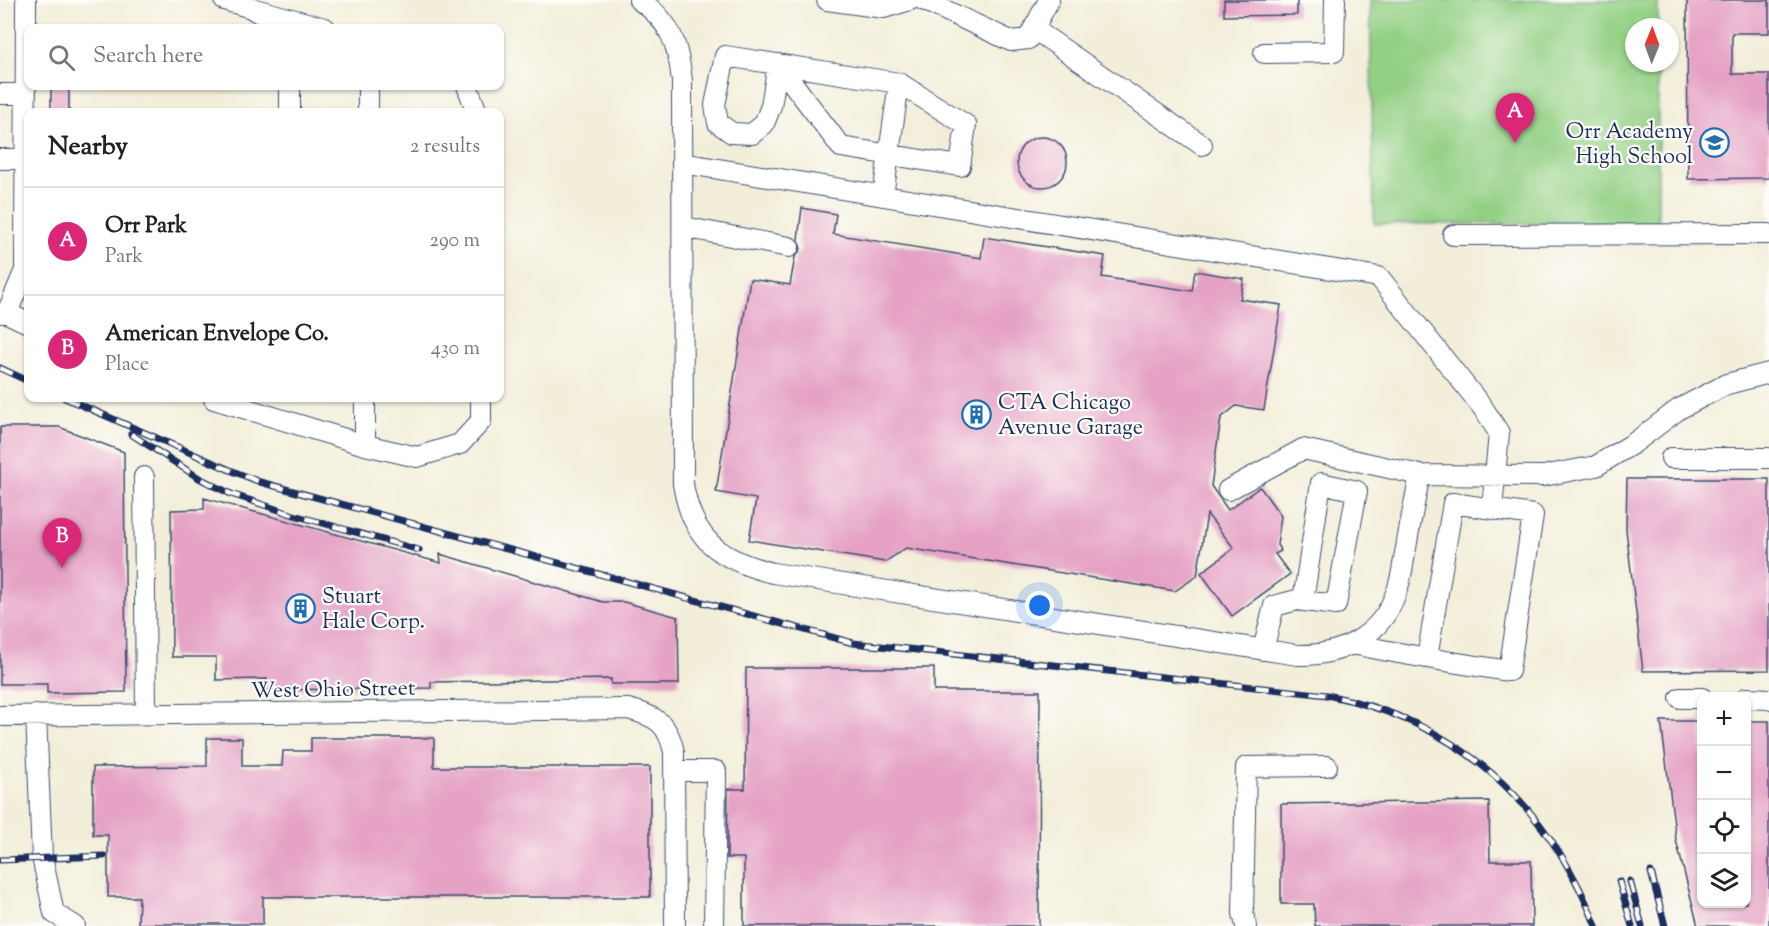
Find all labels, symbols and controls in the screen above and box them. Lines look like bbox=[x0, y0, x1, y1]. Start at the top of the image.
north arrow bbox=[1625, 18, 1679, 72]
search box bbox=[24, 24, 504, 90]
icon: search bbox=[45, 41, 78, 74]
text: Search here bbox=[93, 41, 203, 73]
pin: A bbox=[1496, 94, 1534, 143]
place label: Orr Academy High School bbox=[1566, 117, 1693, 174]
school or university icon: Orr Academy High School bbox=[1698, 127, 1730, 159]
text: Nearby bbox=[48, 129, 128, 166]
text: 2 results bbox=[410, 133, 480, 162]
text: Orr Park bbox=[105, 211, 187, 243]
text: A bbox=[59, 227, 76, 256]
text: 290 m bbox=[430, 227, 480, 256]
text: Park bbox=[105, 243, 143, 272]
text: American Envelope Co. bbox=[105, 319, 329, 351]
text: B bbox=[61, 335, 74, 364]
text: 430 m bbox=[431, 335, 480, 364]
text: Place bbox=[105, 351, 149, 380]
place label: CTA Chicago Avenue Garage bbox=[998, 388, 1143, 445]
building icon: CTA Chicago Avenue Garage bbox=[961, 398, 993, 430]
pin: B bbox=[42, 518, 82, 568]
place label: Stuart Hale Corp. bbox=[322, 582, 425, 639]
your location bbox=[1025, 591, 1054, 620]
building icon: Stuart Hale Corp. bbox=[285, 592, 317, 624]
street label: West Ohio Street bbox=[250, 674, 416, 708]
map controls bbox=[1697, 692, 1751, 908]
button: + bbox=[1697, 692, 1751, 746]
button: − bbox=[1697, 746, 1751, 800]
button: locate bbox=[1697, 800, 1751, 854]
button: layers bbox=[1697, 854, 1751, 908]

